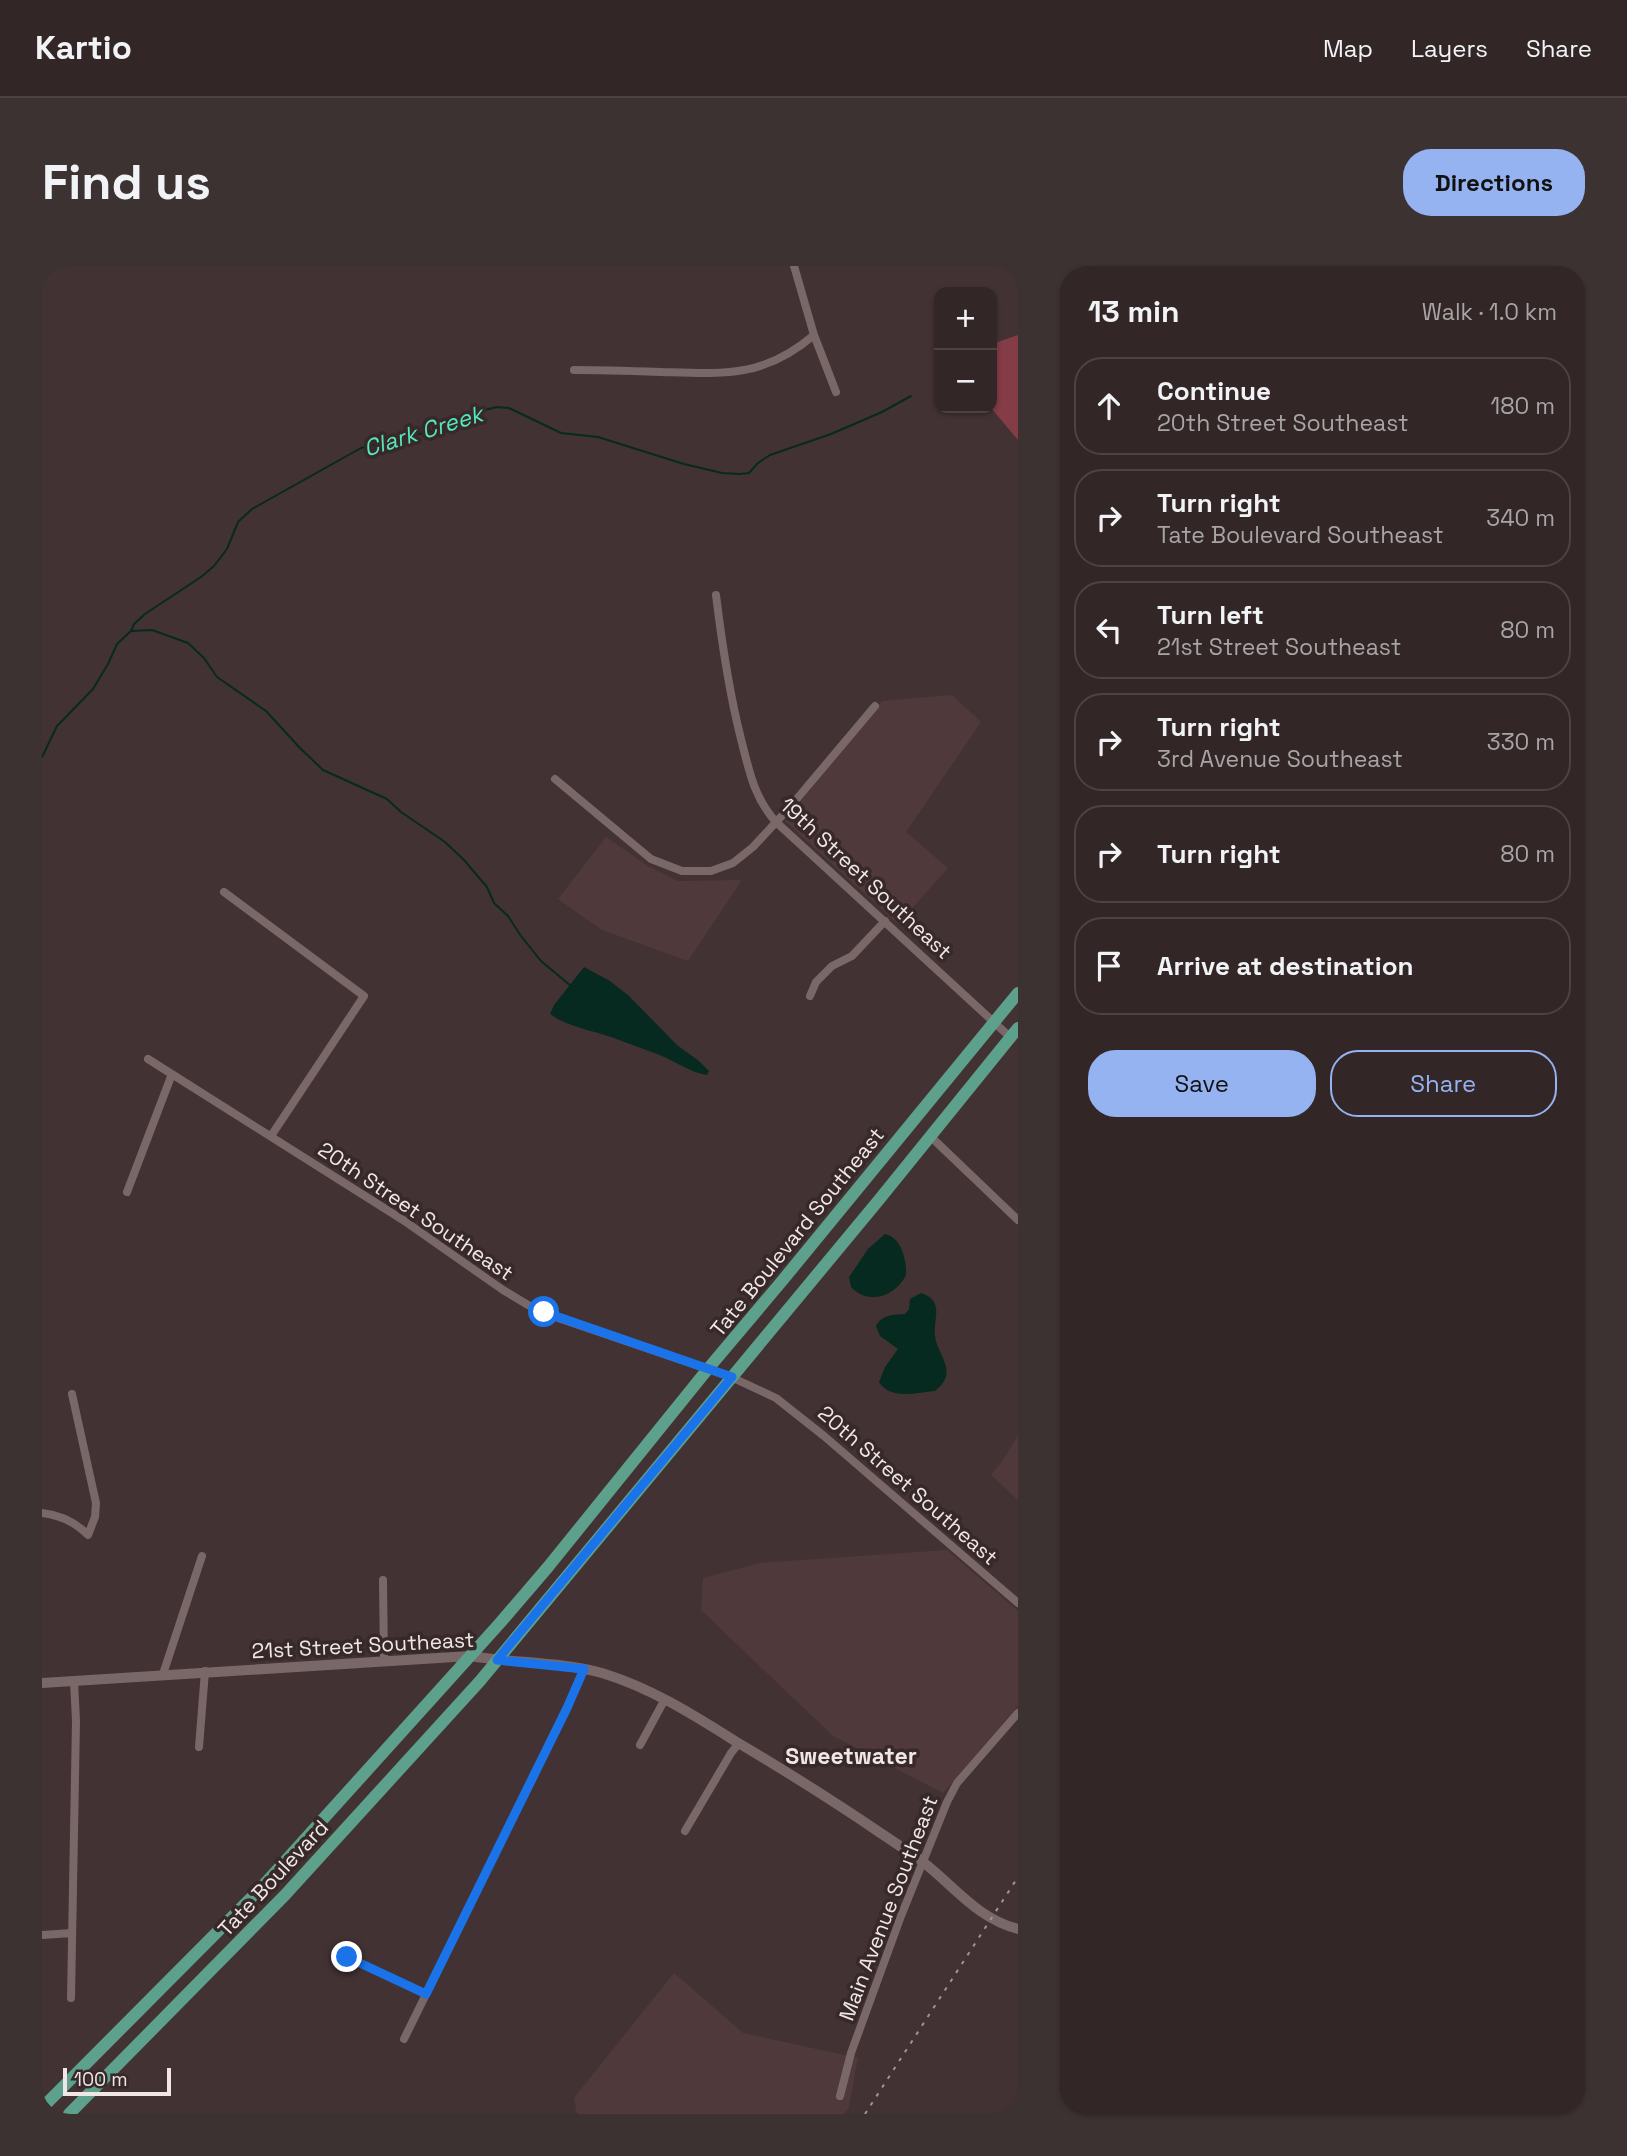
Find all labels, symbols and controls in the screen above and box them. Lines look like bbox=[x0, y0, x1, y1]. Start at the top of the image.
text: Kartio bbox=[35, 27, 132, 69]
text: Map bbox=[1323, 33, 1373, 64]
text: Layers bbox=[1411, 33, 1488, 64]
text: Share bbox=[1526, 33, 1592, 64]
button: Directions bbox=[1403, 149, 1585, 216]
text: Find us bbox=[42, 151, 211, 213]
map controls bbox=[934, 287, 997, 413]
button: + bbox=[934, 287, 997, 350]
text: 13 min bbox=[1088, 292, 1180, 331]
text: Walk · 1.0 km bbox=[1422, 297, 1557, 327]
button: − bbox=[934, 350, 997, 413]
text: Continue bbox=[1157, 374, 1271, 408]
icon: ahead bbox=[1090, 387, 1128, 425]
text: 180 m bbox=[1491, 391, 1555, 421]
water label: Clark Creek bbox=[360, 398, 489, 463]
text: 20th Street Southeast bbox=[1157, 408, 1409, 438]
text: Turn right bbox=[1157, 486, 1281, 520]
icon: right bbox=[1090, 499, 1128, 537]
text: 340 m bbox=[1486, 503, 1555, 533]
text: Tate Boulevard Southeast bbox=[1157, 520, 1443, 550]
text: Turn left bbox=[1157, 598, 1264, 632]
icon: left bbox=[1090, 611, 1128, 649]
text: 80 m bbox=[1500, 615, 1555, 645]
text: 21st Street Southeast bbox=[1157, 632, 1401, 662]
text: Turn right bbox=[1157, 710, 1281, 744]
icon: right bbox=[1090, 723, 1128, 761]
text: 330 m bbox=[1487, 727, 1555, 757]
text: 3rd Avenue Southeast bbox=[1157, 744, 1403, 774]
street label: 19th Street Southeast bbox=[774, 791, 958, 965]
icon: right bbox=[1090, 835, 1128, 873]
text: Turn right bbox=[1157, 837, 1281, 871]
text: 80 m bbox=[1500, 839, 1555, 869]
icon: arrive bbox=[1090, 947, 1128, 985]
text: Arrive at destination bbox=[1157, 949, 1414, 983]
button: Save bbox=[1088, 1050, 1316, 1117]
button: Share bbox=[1330, 1050, 1557, 1117]
street label: Tate Boulevard Southeast bbox=[704, 1122, 890, 1342]
street label: 20th Street Southeast bbox=[313, 1136, 519, 1286]
route start bbox=[528, 1296, 559, 1327]
street label: 20th Street Southeast bbox=[812, 1399, 1004, 1571]
street label: 21st Street Southeast bbox=[251, 1626, 475, 1664]
district label: Sweetwater bbox=[785, 1741, 917, 1771]
street label: Main Avenue Southeast bbox=[833, 1792, 943, 2024]
street label: Tate Boulevard bbox=[212, 1814, 334, 1942]
route end bbox=[331, 1941, 362, 1972]
scale bar bbox=[63, 2065, 172, 2097]
text: 100 m bbox=[74, 2067, 128, 2092]

